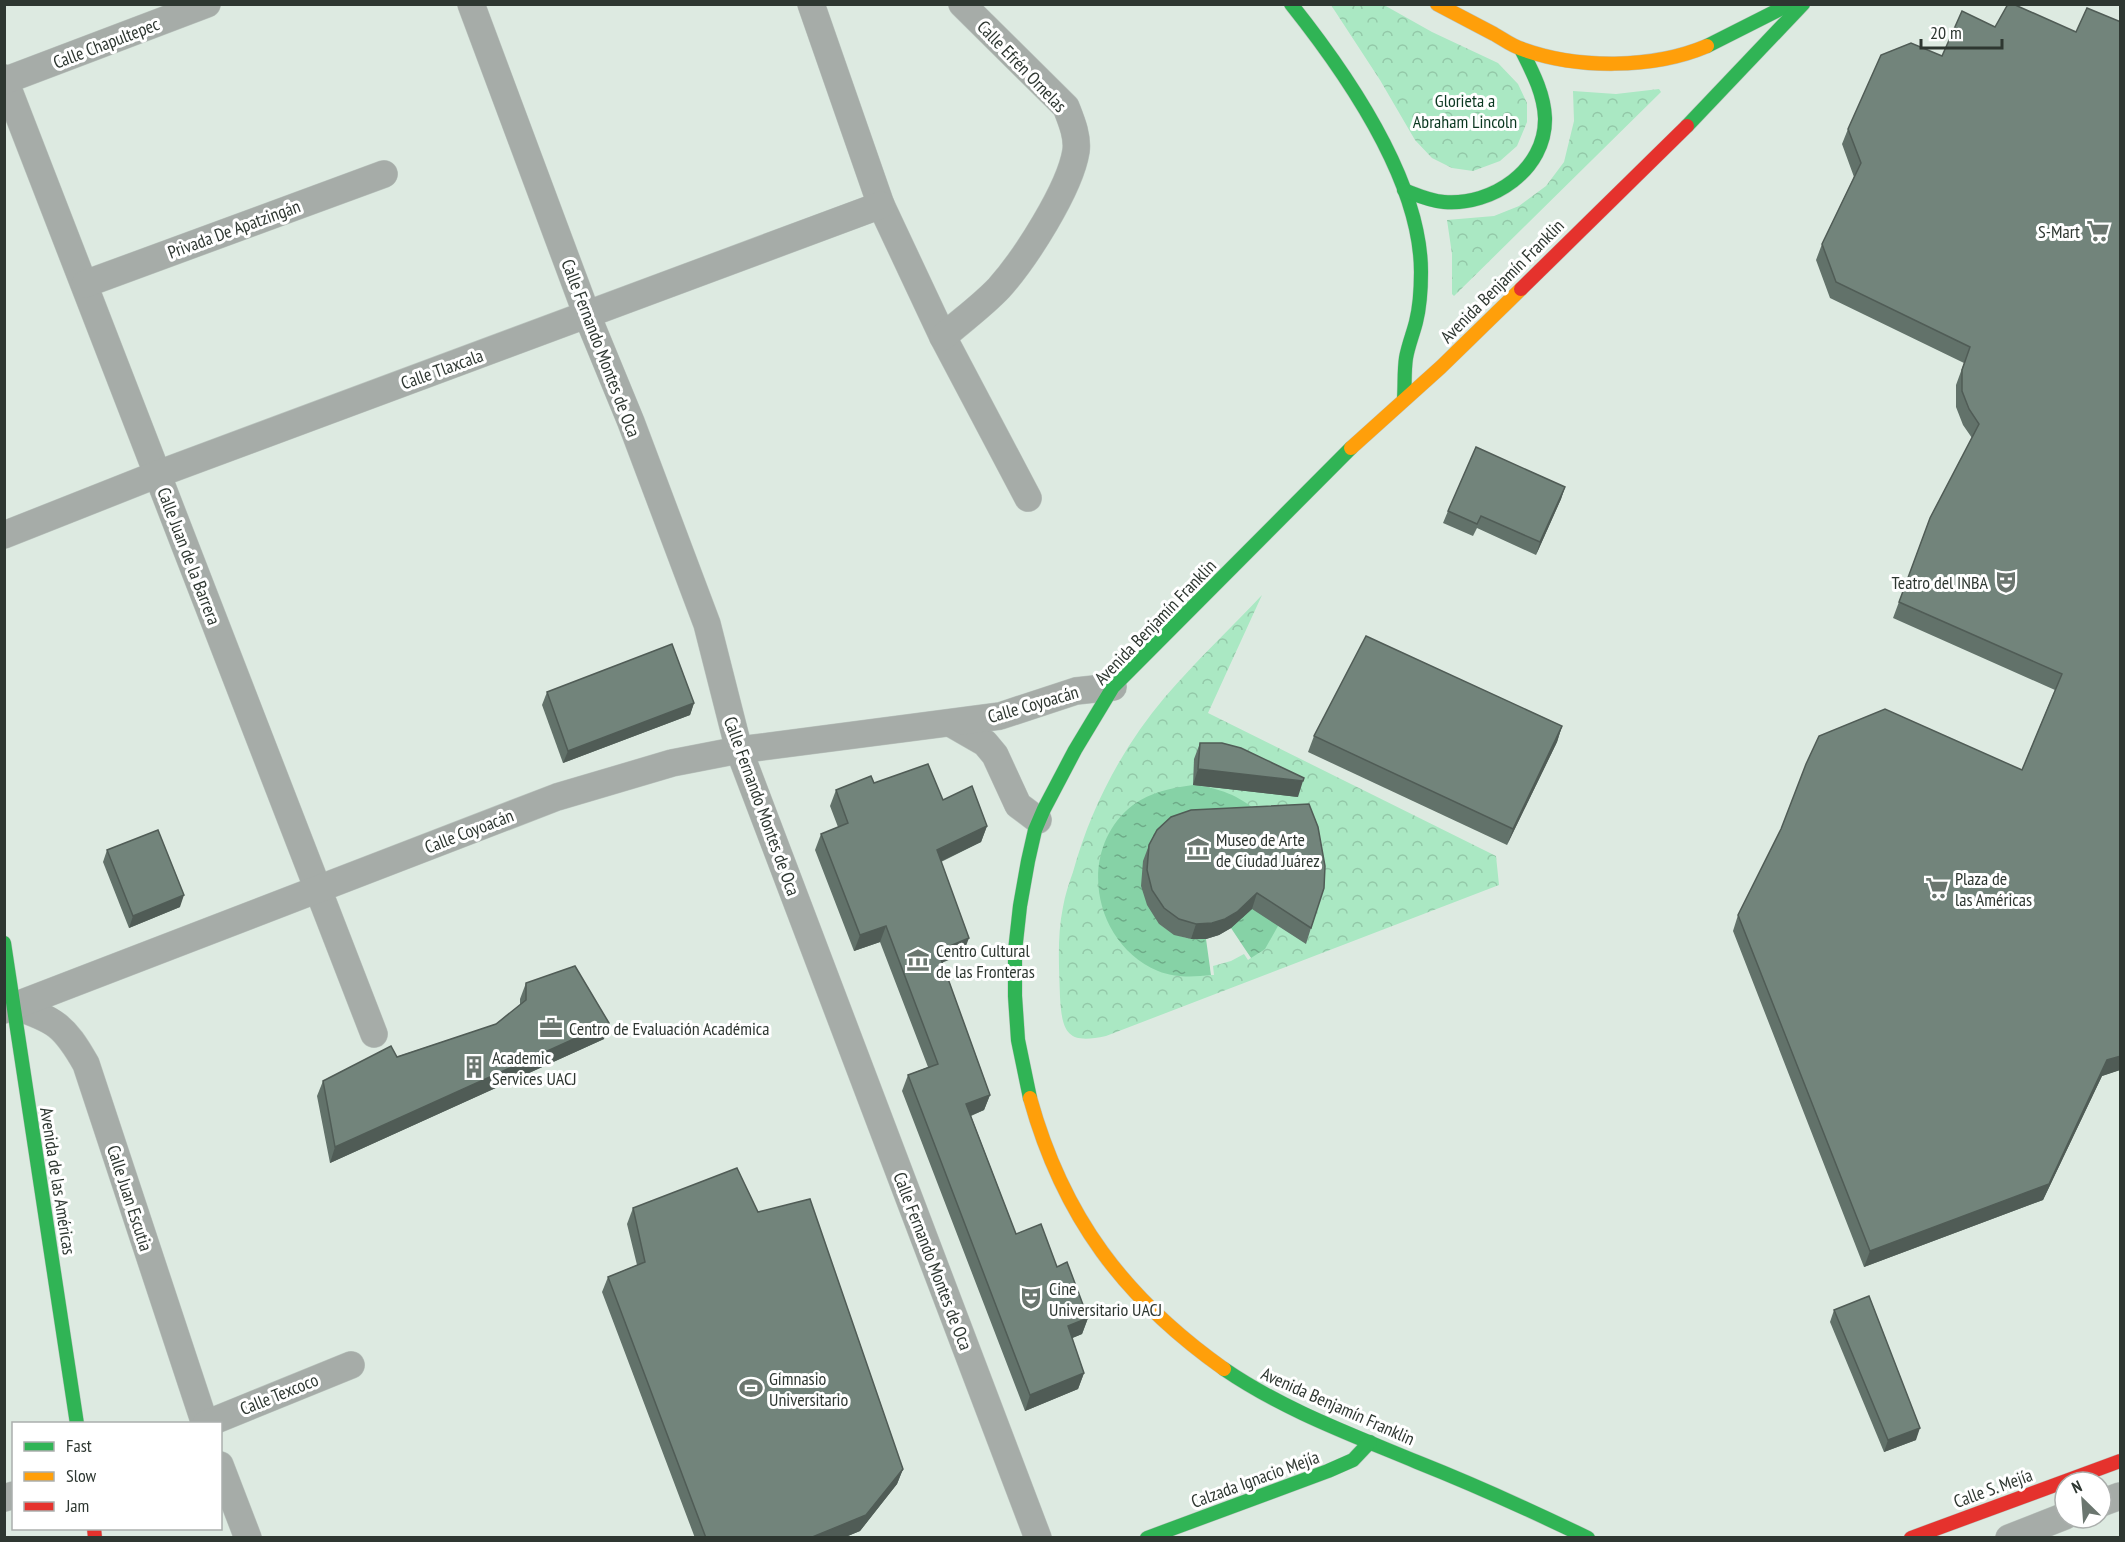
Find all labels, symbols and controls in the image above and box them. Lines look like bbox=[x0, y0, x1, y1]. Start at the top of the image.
street label: Calle Chapultepec bbox=[50, 12, 163, 74]
scale bar bbox=[1921, 12, 2002, 50]
street label: Calle Efrén Ornelas bbox=[972, 15, 1072, 117]
text: 20 m bbox=[1930, 21, 1962, 44]
park label: Glorieta a Abraham Lincoln bbox=[1413, 89, 1517, 133]
street label: Privada De Apatzingán bbox=[165, 194, 303, 264]
street label: Avenida Benjamín Franklin bbox=[1435, 214, 1569, 348]
supermarket icon: S-Mart bbox=[2085, 218, 2111, 244]
place label: S-Mart bbox=[2038, 220, 2080, 243]
street label: Calle Fernando Montes de Oca bbox=[556, 256, 646, 440]
street label: Calle Tlaxcala bbox=[398, 344, 486, 394]
street label: Calle Juan de la Barrera bbox=[152, 484, 226, 628]
street label: Avenida Benjamín Franklin bbox=[1089, 554, 1221, 690]
theatre icon: Teatro del INBA bbox=[1993, 569, 2019, 595]
place label: Teatro del INBA bbox=[1892, 571, 1988, 594]
street label: Calle Coyoacán bbox=[985, 680, 1081, 728]
street label: Calle Fernando Montes de Oca bbox=[719, 713, 805, 899]
street label: Calle Coyoacán bbox=[421, 804, 517, 858]
place label: Museo de Arte de Ciudad Juárez bbox=[1216, 828, 1320, 872]
museum icon: Museo de Arte de Ciudad Juárez bbox=[1185, 836, 1211, 862]
place label: Plaza de las Américas bbox=[1955, 867, 2032, 911]
supermarket icon: Plaza de las Américas bbox=[1924, 875, 1950, 901]
place label: Centro Cultural de las Fronteras bbox=[936, 939, 1035, 983]
museum icon: Centro Cultural de las Fronteras bbox=[905, 947, 931, 973]
office icon: Centro de Evaluación Académica bbox=[538, 1015, 564, 1041]
place label: Centro de Evaluación Académica bbox=[569, 1017, 769, 1040]
place label: Academic Services UACJ bbox=[492, 1046, 577, 1090]
building icon: Academic Services UACJ bbox=[461, 1054, 487, 1080]
street label: Avenida de las Américas bbox=[35, 1106, 81, 1256]
street label: Calle Juan Escutia bbox=[102, 1142, 158, 1254]
street label: Calle Fernando Montes de Oca bbox=[888, 1169, 978, 1353]
place label: Cine Universitario UACJ bbox=[1049, 1277, 1162, 1321]
theatre icon: Cine Universitario UACJ bbox=[1018, 1285, 1044, 1311]
street label: Avenida Benjamín Franklin bbox=[1258, 1362, 1418, 1450]
place label: Gimnasio Universitario bbox=[769, 1367, 849, 1411]
street label: Calle Texcoco bbox=[236, 1368, 322, 1420]
sports icon: Gimnasio Universitario bbox=[738, 1375, 764, 1401]
legend bbox=[12, 1422, 222, 1530]
text: Fast bbox=[66, 1434, 92, 1457]
street label: Calzada Ignacio Mejía bbox=[1188, 1445, 1322, 1513]
street label: Calle S. Mejía bbox=[1950, 1463, 2036, 1513]
text: Slow bbox=[66, 1464, 97, 1487]
north arrow bbox=[2053, 1470, 2113, 1530]
text: N bbox=[2069, 1476, 2085, 1497]
text: Jam bbox=[65, 1494, 89, 1517]

